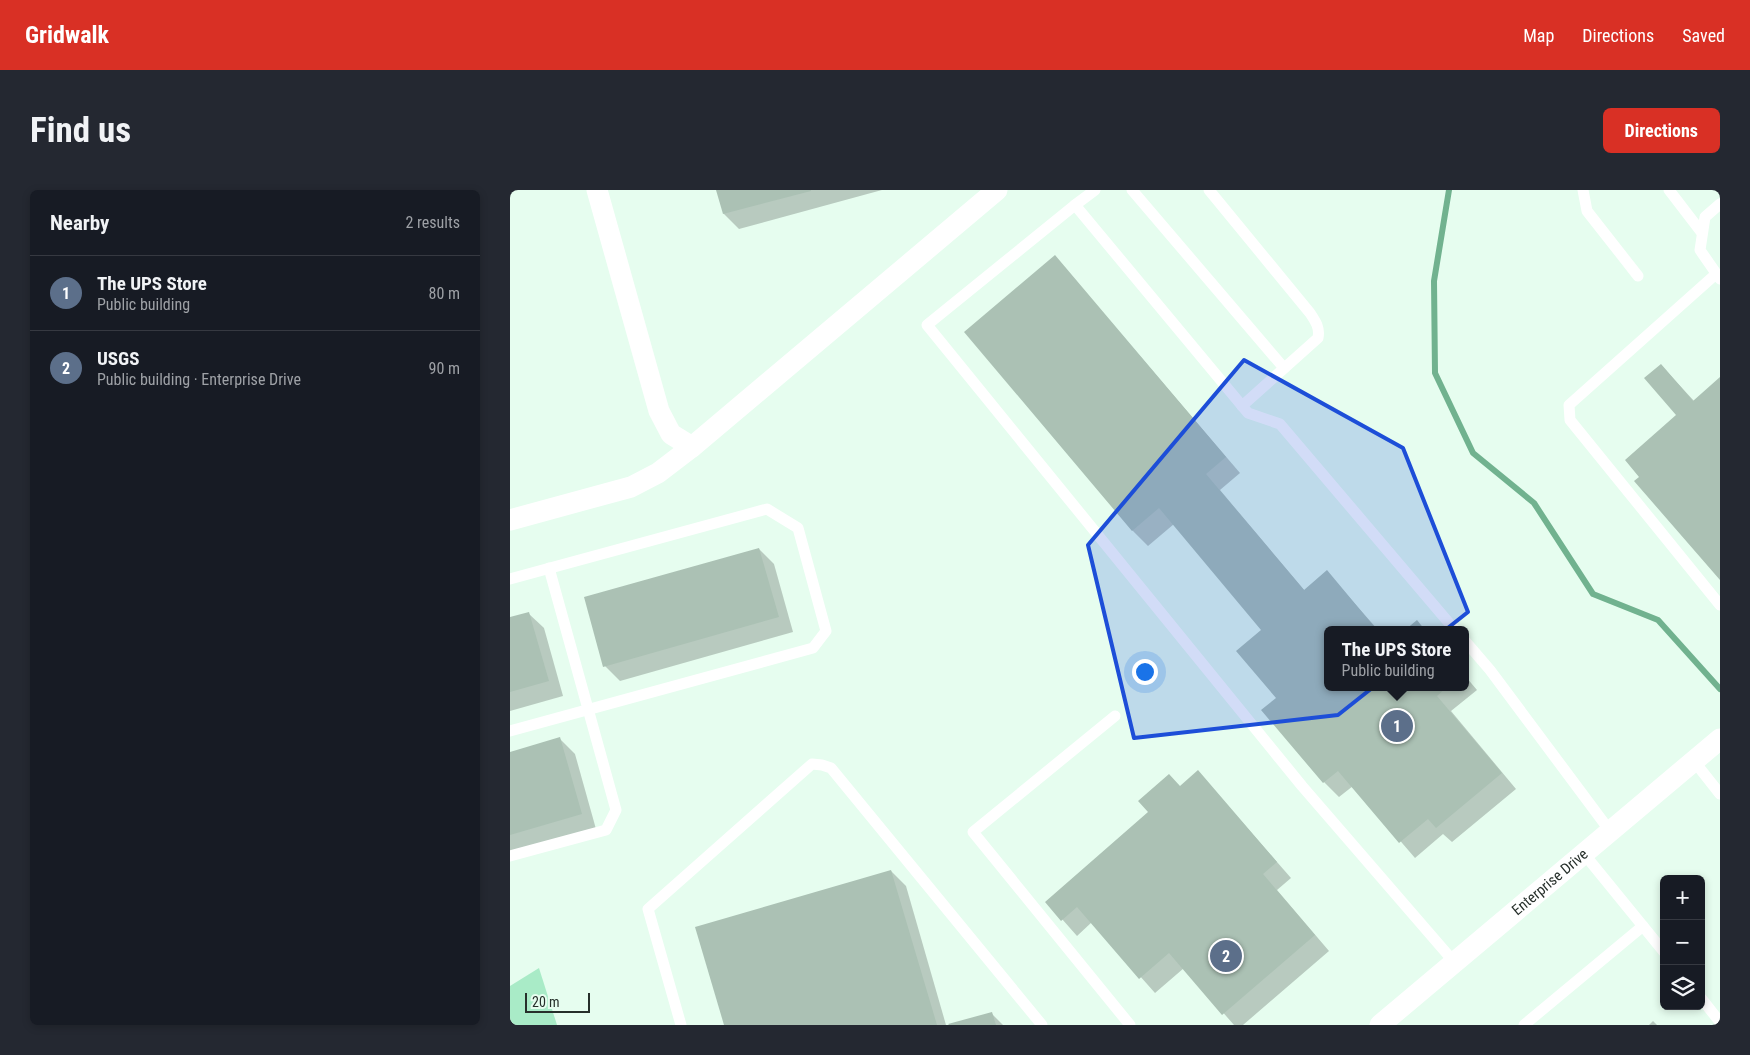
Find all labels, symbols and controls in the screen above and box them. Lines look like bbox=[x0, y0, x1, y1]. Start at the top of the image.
text: Gridwalk bbox=[25, 21, 109, 49]
text: Map bbox=[1523, 25, 1554, 46]
text: Directions bbox=[1582, 25, 1654, 46]
text: Saved bbox=[1682, 25, 1725, 46]
button: Directions bbox=[1603, 108, 1720, 153]
text: Find us bbox=[30, 110, 131, 151]
text: Nearby bbox=[50, 211, 109, 235]
text: 2 results bbox=[405, 213, 460, 232]
text: The UPS Store bbox=[97, 272, 207, 295]
text: 1 bbox=[62, 284, 70, 303]
text: 80 m bbox=[428, 284, 460, 303]
text: Public building bbox=[97, 295, 190, 314]
text: USGS bbox=[97, 347, 139, 370]
text: 2 bbox=[62, 359, 70, 378]
text: 90 m bbox=[428, 359, 460, 378]
text: Public building · Enterprise Drive bbox=[97, 370, 301, 389]
popup bbox=[1324, 626, 1469, 691]
text: The UPS Store bbox=[1342, 638, 1451, 661]
your location bbox=[1132, 659, 1158, 685]
text: Public building bbox=[1342, 661, 1435, 680]
pin: 1 bbox=[1381, 707, 1413, 745]
street label: Enterprise Drive bbox=[1508, 845, 1591, 919]
map controls bbox=[1660, 875, 1705, 1010]
button: + bbox=[1660, 875, 1705, 920]
button: − bbox=[1660, 920, 1705, 965]
pin: 2 bbox=[1210, 937, 1242, 975]
button: layers bbox=[1660, 965, 1705, 1010]
scale bar bbox=[525, 990, 590, 1013]
text: 20 m bbox=[532, 994, 560, 1010]

